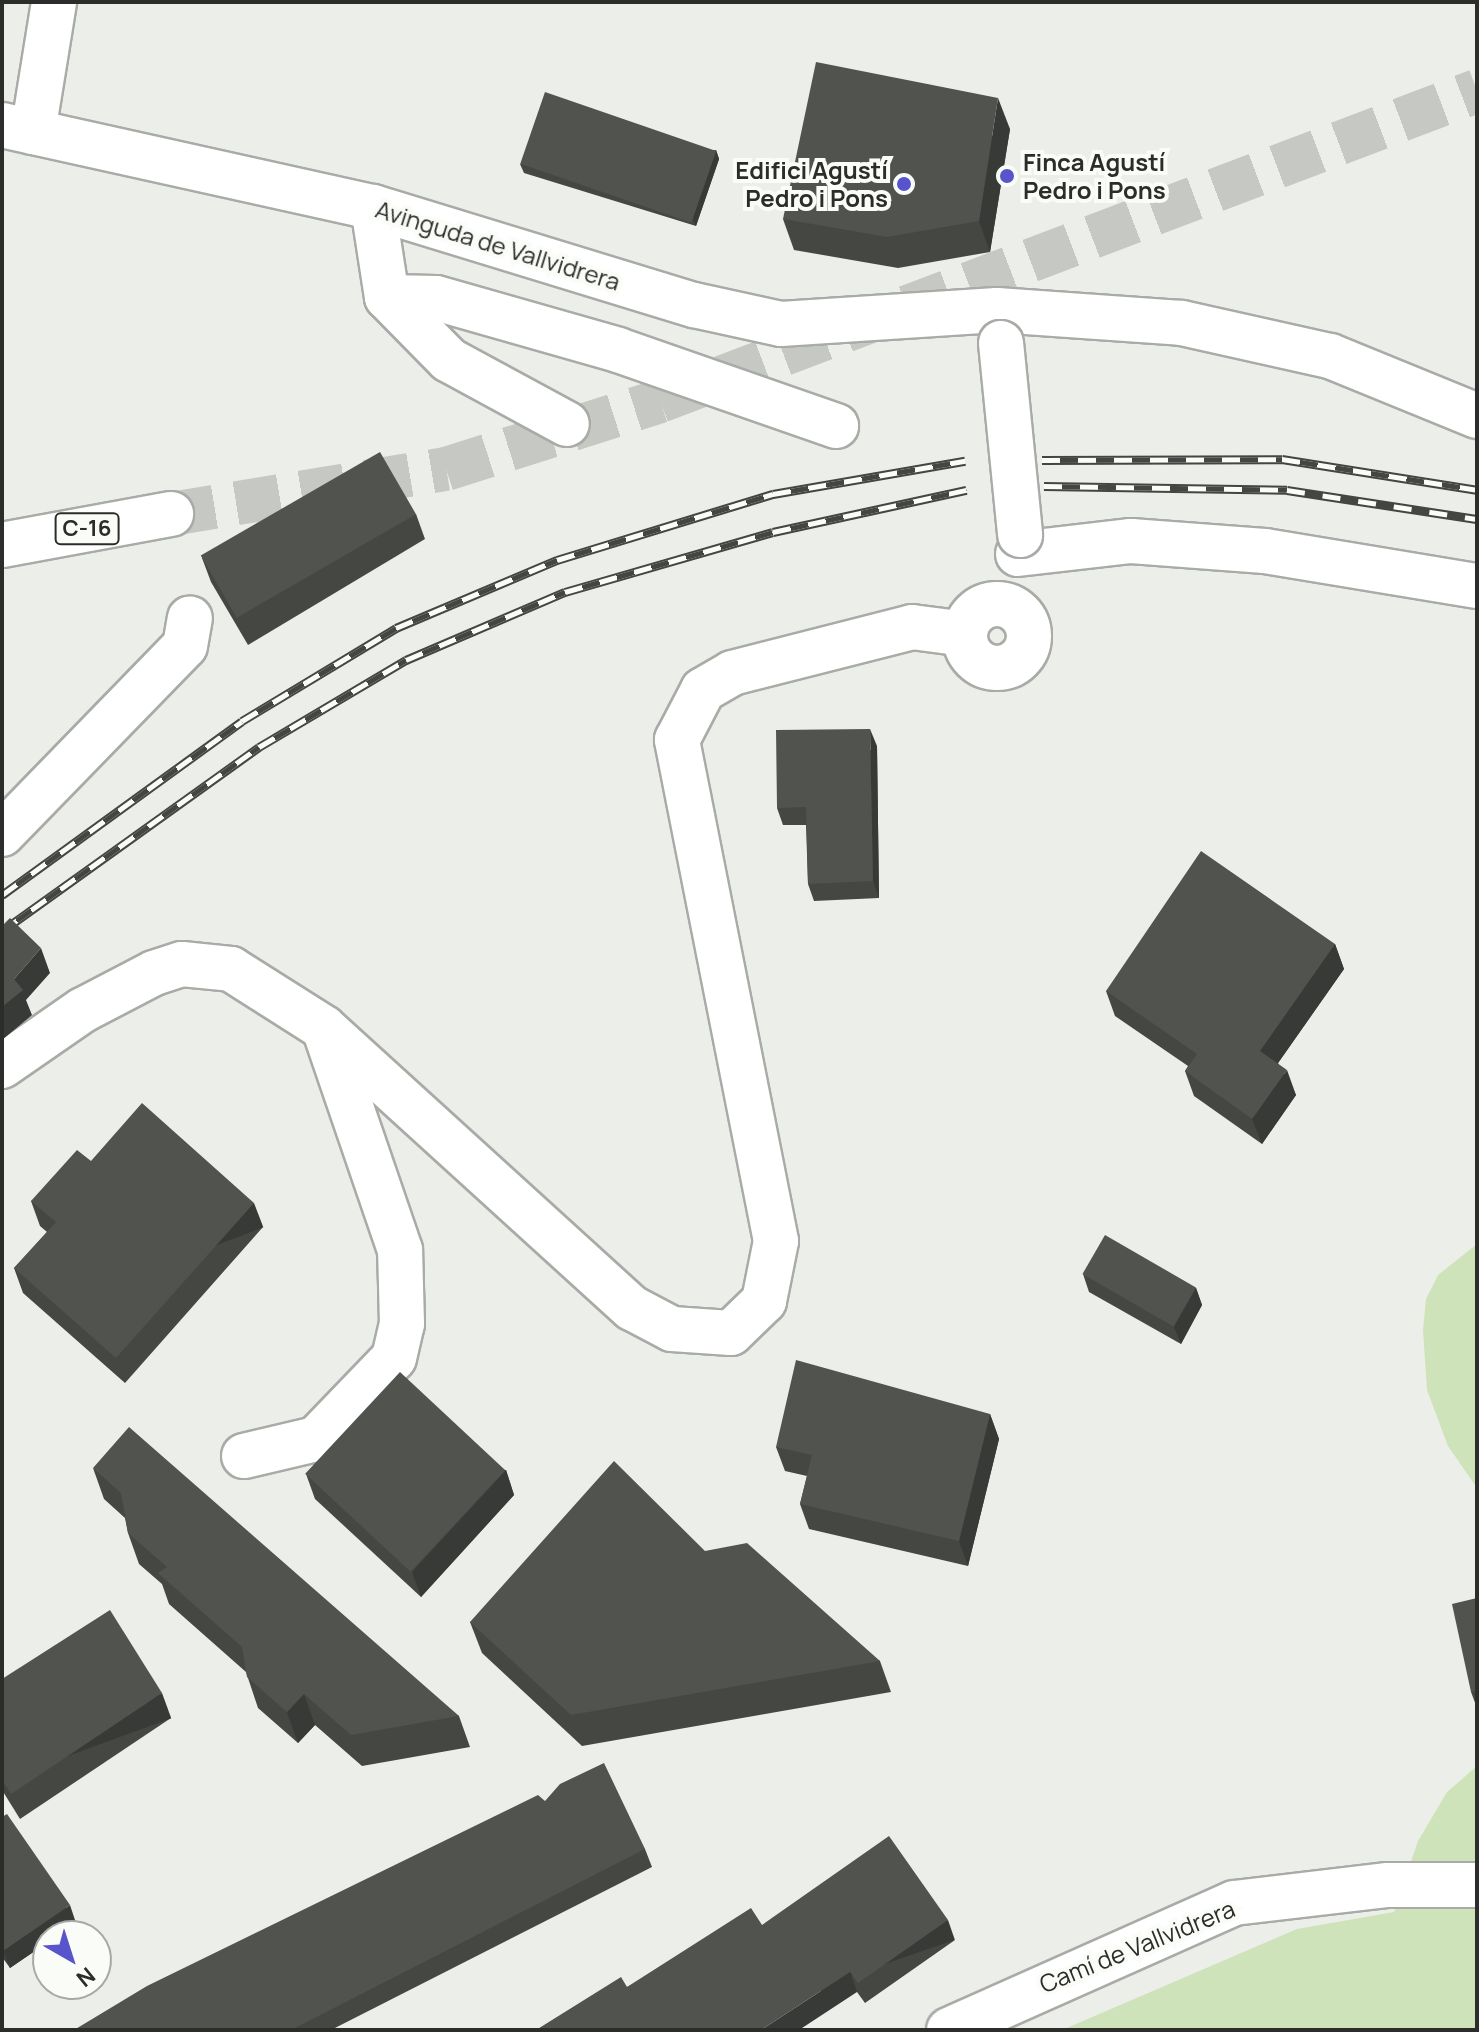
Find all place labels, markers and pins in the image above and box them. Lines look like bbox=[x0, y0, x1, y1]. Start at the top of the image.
place label: Finca Agustí Pedro i Pons bbox=[1023, 148, 1166, 204]
place label: Edifici Agustí Pedro i Pons bbox=[735, 156, 888, 212]
marker: Finca Agustí Pedro i Pons bbox=[998, 167, 1016, 185]
marker: Edifici Agustí Pedro i Pons bbox=[895, 175, 913, 193]

